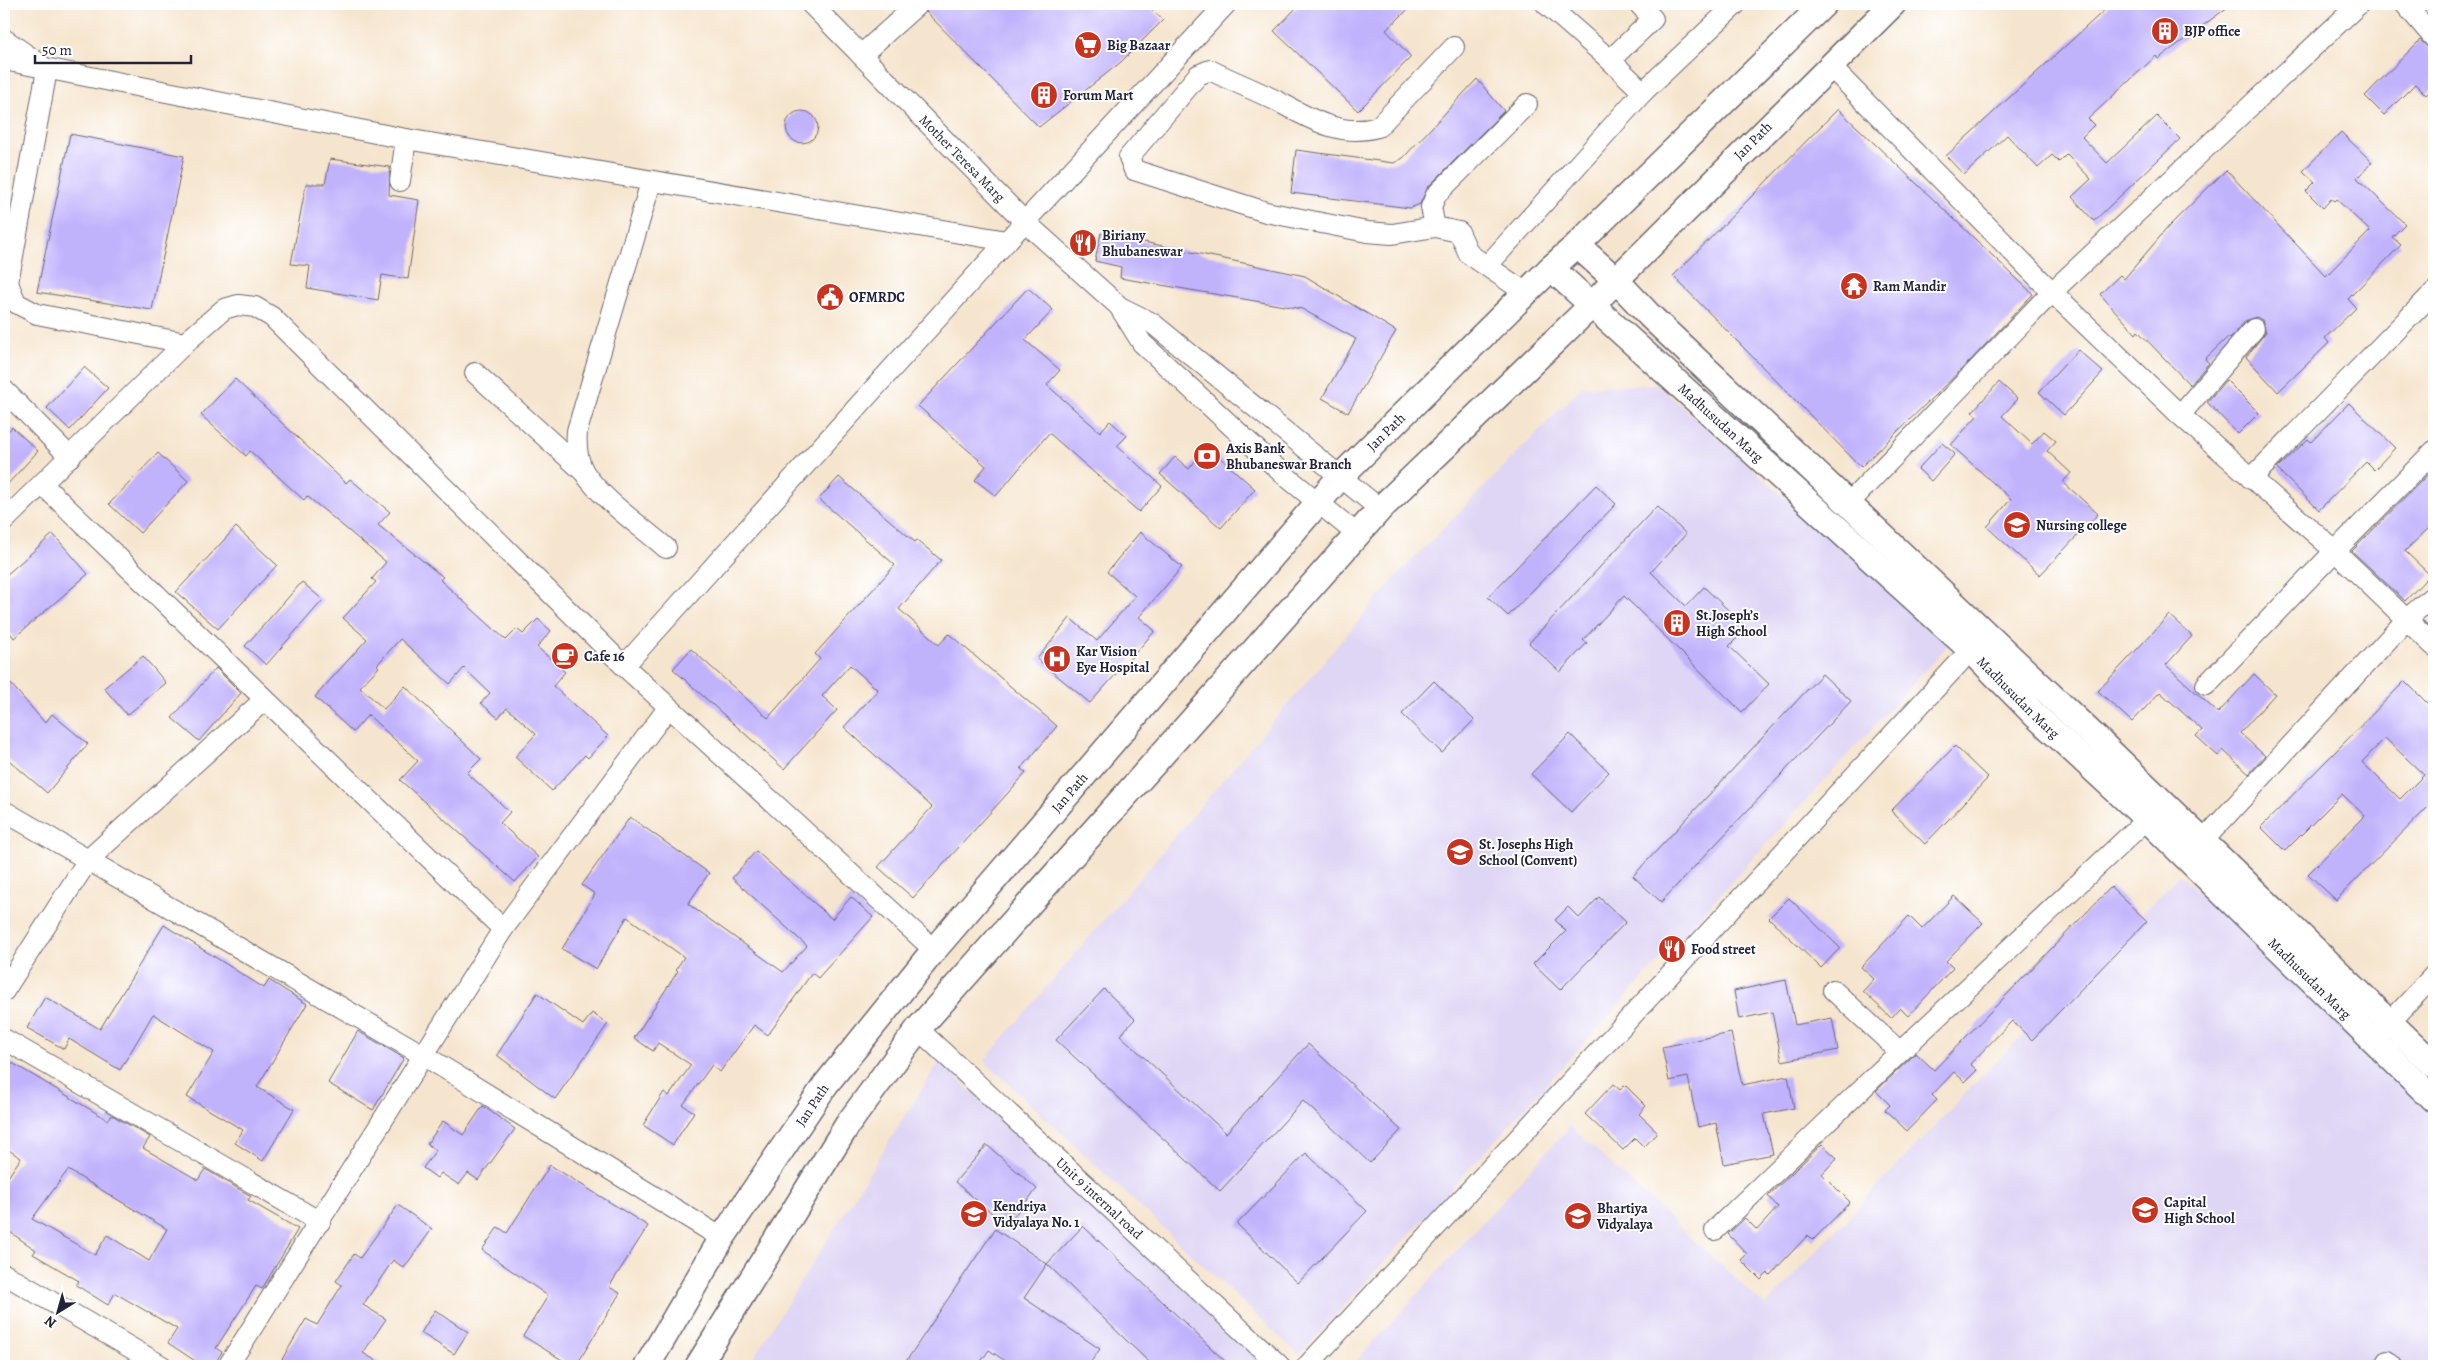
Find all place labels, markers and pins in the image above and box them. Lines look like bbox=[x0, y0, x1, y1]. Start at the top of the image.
building icon: BJP office bbox=[2150, 16, 2180, 46]
place label: BJP office bbox=[2184, 22, 2241, 41]
supermarket icon: Big Bazaar bbox=[1073, 30, 1103, 60]
place label: Big Bazaar bbox=[1107, 36, 1171, 55]
building icon: Forum Mart bbox=[1029, 80, 1059, 110]
place label: Forum Mart bbox=[1063, 86, 1134, 105]
place label: Biriany Bhubaneswar bbox=[1102, 226, 1183, 261]
restaurant icon: Biriany Bhubaneswar bbox=[1068, 228, 1098, 258]
temple icon: Ram Mandir bbox=[1839, 271, 1869, 301]
place label: Ram Mandir bbox=[1873, 277, 1947, 296]
public building icon: OFMRDC bbox=[815, 282, 845, 312]
place label: OFMRDC bbox=[849, 288, 905, 307]
place label: Axis Bank Bhubaneswar Branch bbox=[1225, 439, 1352, 474]
bank icon: Axis Bank Bhubaneswar Branch bbox=[1192, 441, 1222, 471]
school or university icon: Nursing college bbox=[2002, 510, 2032, 540]
place label: Nursing college bbox=[2036, 516, 2128, 535]
place label: St.Joseph’s High School bbox=[1696, 606, 1767, 641]
building icon: St.Joseph’s High School bbox=[1662, 608, 1692, 638]
cafe icon: Cafe 16 bbox=[550, 641, 580, 671]
place label: Kar Vision Eye Hospital bbox=[1076, 642, 1149, 677]
hospital icon: Kar Vision Eye Hospital bbox=[1042, 644, 1072, 674]
place label: Cafe 16 bbox=[584, 647, 625, 666]
place label: St. Josephs High School (Convent) bbox=[1479, 835, 1577, 870]
school or university icon: St. Josephs High School (Convent) bbox=[1445, 837, 1475, 867]
restaurant icon: Food street bbox=[1657, 934, 1687, 964]
place label: Food street bbox=[1691, 940, 1756, 959]
place label: Capital High School bbox=[2164, 1193, 2235, 1228]
school or university icon: Capital High School bbox=[2130, 1195, 2160, 1225]
place label: Kendriya Vidyalaya No. 1 bbox=[992, 1197, 1079, 1232]
school or university icon: Kendriya Vidyalaya No. 1 bbox=[959, 1199, 989, 1229]
place label: Bhartiya Vidyalaya bbox=[1596, 1199, 1653, 1234]
school or university icon: Bhartiya Vidyalaya bbox=[1563, 1201, 1593, 1231]

